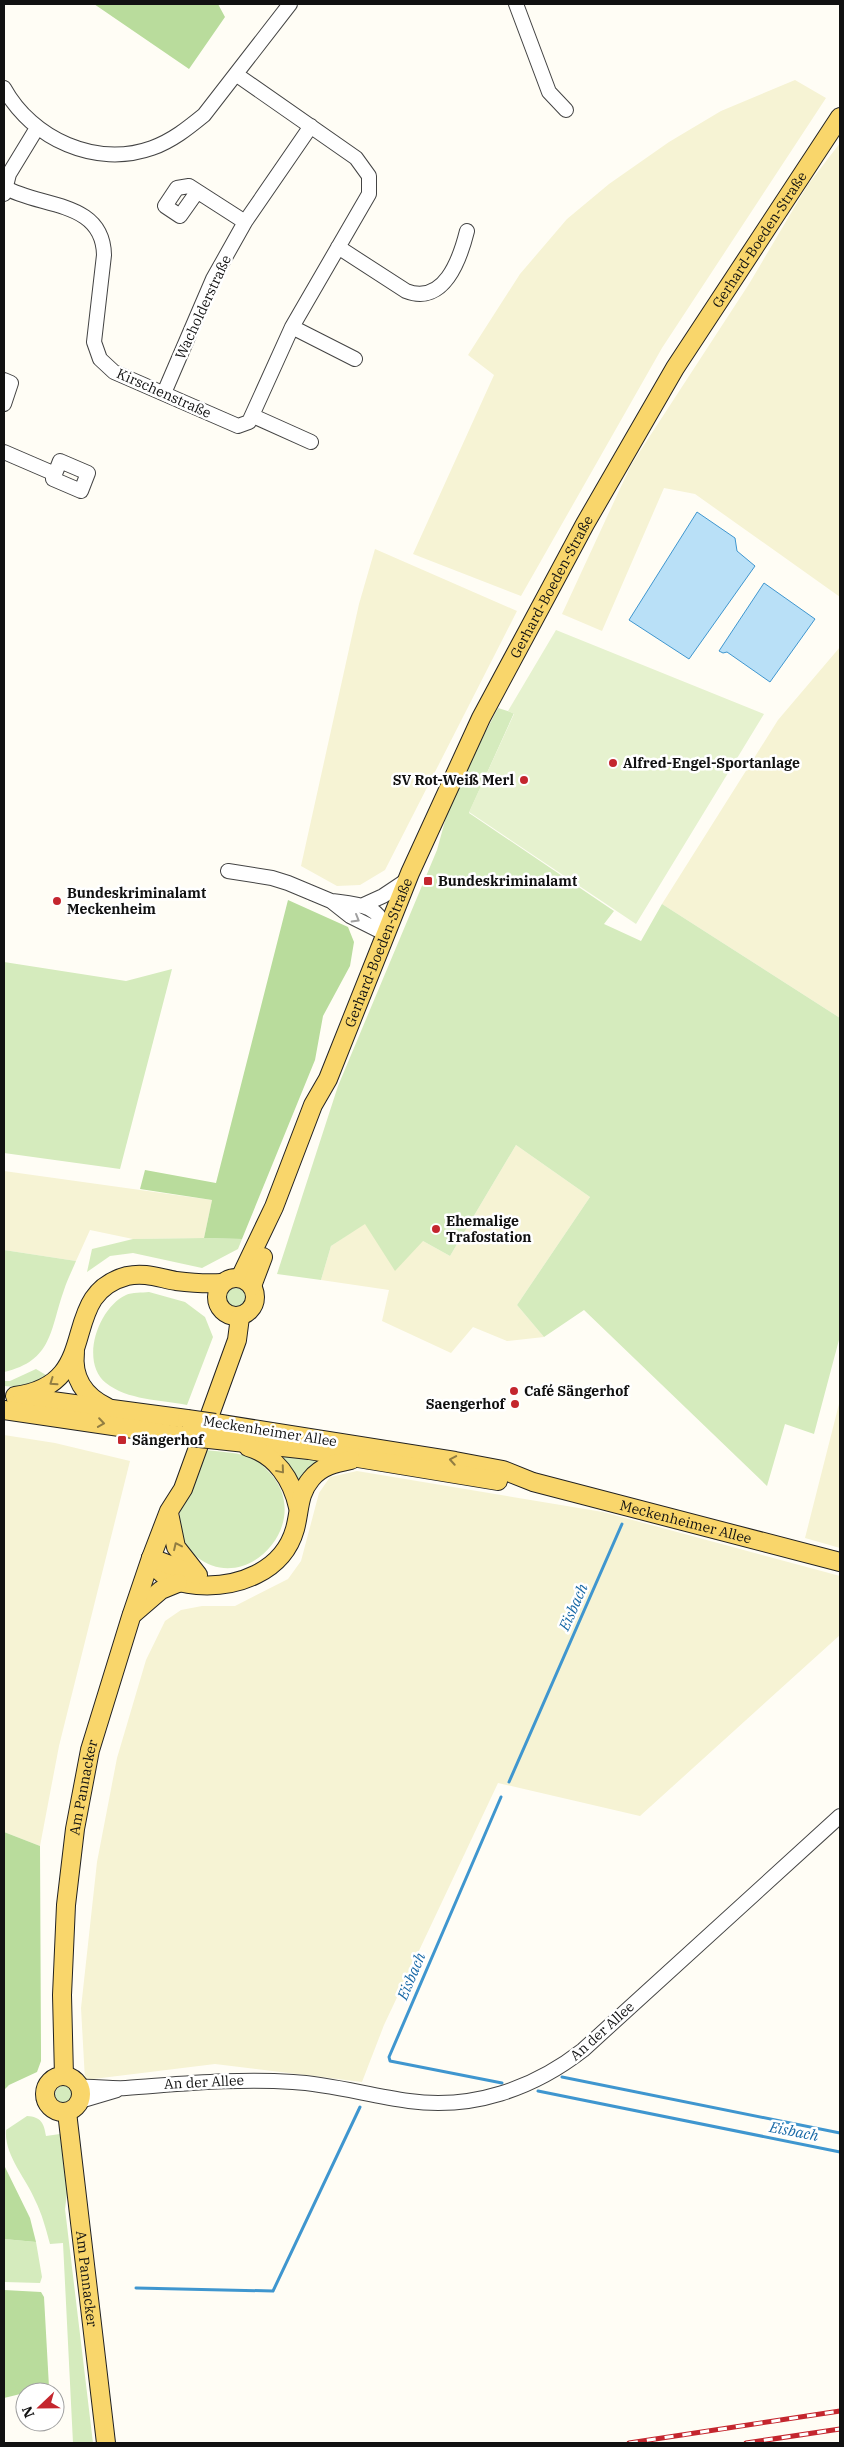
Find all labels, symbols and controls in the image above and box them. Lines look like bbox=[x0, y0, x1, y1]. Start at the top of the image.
street label: Gerhard-Boeden-Straße bbox=[708, 168, 811, 311]
street label: Wacholderstraße bbox=[171, 252, 235, 362]
street label: Kirschenstraße bbox=[114, 364, 214, 422]
street label: Gerhard-Boeden-Straße bbox=[506, 512, 597, 661]
place label: Alfred-Engel-Sportanlage bbox=[623, 754, 800, 772]
marker: Alfred-Engel-Sportanlage bbox=[607, 757, 619, 769]
place label: SV Rot-Weiß Merl bbox=[393, 771, 514, 789]
marker: SV Rot-Weiß Merl bbox=[518, 774, 530, 786]
place label: Bundeskriminalamt bbox=[438, 872, 577, 890]
street label: Gerhard-Boeden-Straße bbox=[340, 875, 416, 1030]
marker: Bundeskriminalamt bbox=[422, 875, 434, 887]
place label: Bundeskriminalamt Meckenheim bbox=[67, 884, 206, 918]
marker: Bundeskriminalamt Meckenheim bbox=[51, 895, 63, 907]
one-way arrow bbox=[351, 913, 360, 923]
place label: Ehemalige Trafostation bbox=[446, 1212, 532, 1246]
marker: Ehemalige Trafostation bbox=[430, 1223, 442, 1235]
one-way arrow bbox=[49, 1376, 58, 1385]
place label: Café Sängerhof bbox=[524, 1382, 630, 1400]
marker: Café Sängerhof bbox=[508, 1385, 520, 1397]
place label: Saengerhof bbox=[426, 1395, 507, 1413]
marker: Saengerhof bbox=[509, 1398, 521, 1410]
street label: Meckenheimer Allee bbox=[202, 1412, 338, 1450]
one-way arrow bbox=[97, 1418, 105, 1428]
place label: Sängerhof bbox=[132, 1431, 205, 1449]
marker: Sängerhof bbox=[116, 1434, 128, 1446]
one-way arrow bbox=[449, 1456, 457, 1466]
one-way arrow bbox=[276, 1465, 285, 1474]
street label: Meckenheimer Allee bbox=[618, 1496, 754, 1548]
one-way arrow bbox=[173, 1543, 183, 1552]
water label: Eisbach bbox=[554, 1580, 592, 1634]
street label: Am Pannacker bbox=[65, 1737, 102, 1836]
water label: Eisbach bbox=[392, 1949, 430, 2003]
street label: An der Allee bbox=[566, 1997, 638, 2065]
street label: An der Allee bbox=[164, 2071, 244, 2093]
water label: Eisbach bbox=[767, 2117, 821, 2145]
street label: Am Pannacker bbox=[72, 2230, 101, 2329]
north arrow bbox=[15, 2382, 65, 2432]
text: N bbox=[18, 2403, 38, 2420]

